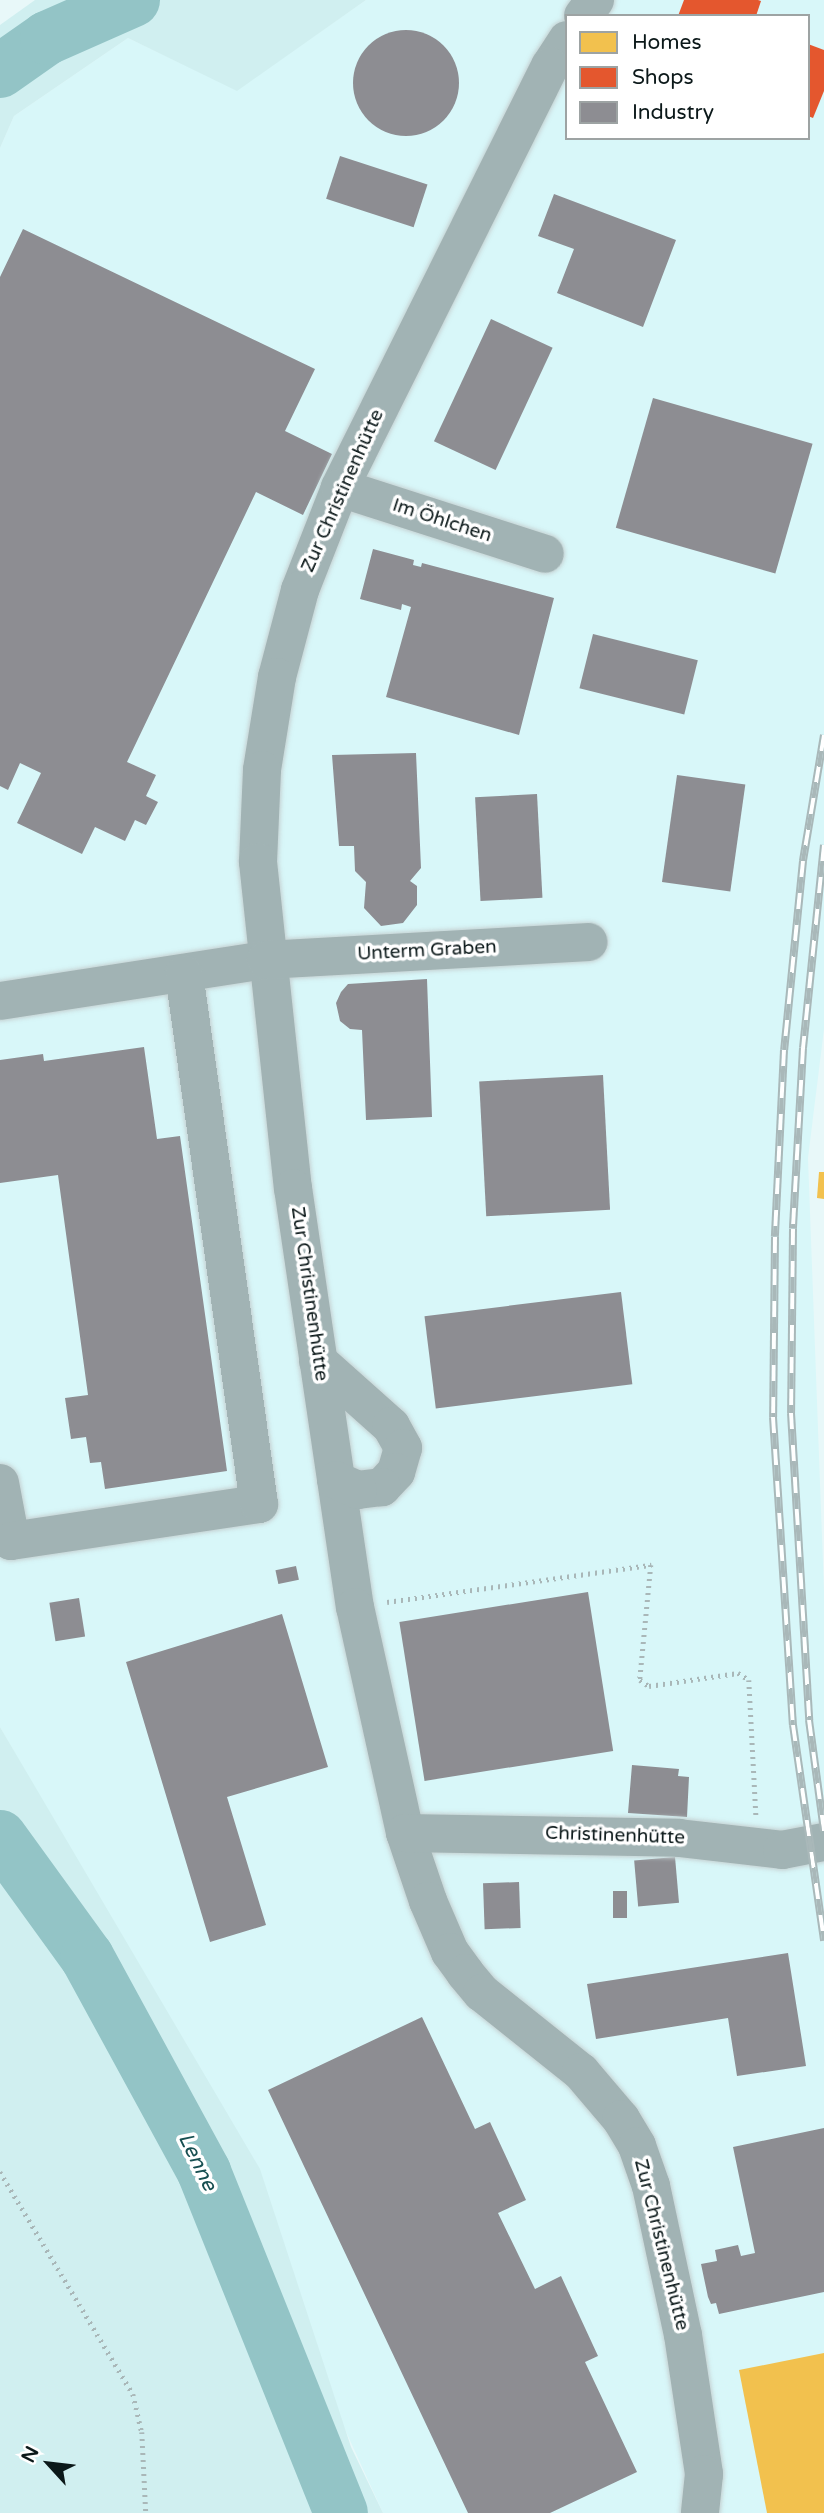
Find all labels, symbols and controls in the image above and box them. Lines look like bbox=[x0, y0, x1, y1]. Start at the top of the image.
legend bbox=[565, 14, 810, 140]
text: Homes bbox=[632, 30, 702, 55]
text: Shops bbox=[632, 65, 694, 90]
text: Industry bbox=[632, 100, 714, 125]
street label: Zur Christinenhütte bbox=[297, 406, 389, 576]
street label: Im Öhlchen bbox=[389, 494, 495, 548]
street label: Unterm Graben bbox=[357, 936, 497, 966]
street label: Zur Christinenhütte bbox=[285, 1205, 333, 1383]
street label: Christinenhütte bbox=[545, 1822, 685, 1850]
water label: Lenne bbox=[172, 2129, 222, 2195]
street label: Zur Christinenhütte bbox=[629, 2157, 693, 2333]
north arrow bbox=[14, 2429, 84, 2499]
text: N bbox=[17, 2443, 44, 2466]

